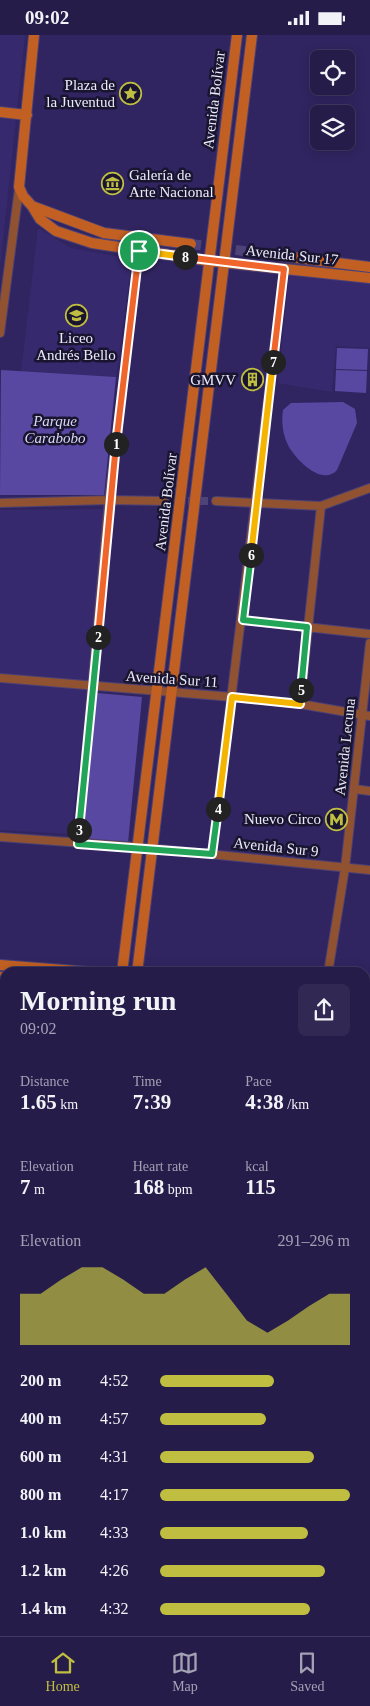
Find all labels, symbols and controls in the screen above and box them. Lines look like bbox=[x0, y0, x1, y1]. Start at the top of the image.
text: 09:02 bbox=[25, 7, 69, 28]
street label: Avenida Bolívar bbox=[200, 50, 228, 150]
map controls bbox=[310, 50, 355, 150]
button: locate bbox=[310, 50, 355, 95]
place label: Plaza de la Juventud bbox=[46, 77, 115, 110]
place icon: Plaza de la Juventud bbox=[119, 82, 143, 106]
button: layers bbox=[310, 105, 355, 150]
place label: Galería de Arte Nacional bbox=[129, 167, 214, 200]
museum icon: Galería de Arte Nacional bbox=[101, 172, 125, 196]
pin bbox=[118, 230, 160, 272]
icon: arrive bbox=[125, 237, 153, 265]
street label: Avenida Sur 17 bbox=[245, 242, 340, 268]
pin: 8 bbox=[172, 245, 198, 269]
text: 8 bbox=[182, 250, 189, 265]
school or university icon: Liceo Andrés Bello bbox=[64, 303, 88, 327]
place label: Liceo Andrés Bello bbox=[36, 330, 116, 363]
pin: 7 bbox=[260, 349, 286, 375]
text: 7 bbox=[270, 355, 277, 370]
building icon: GMVV bbox=[240, 368, 264, 392]
place label: GMVV bbox=[190, 372, 236, 388]
park label: Parque Carabobo bbox=[25, 413, 86, 446]
pin: 1 bbox=[104, 431, 128, 457]
text: 1 bbox=[113, 437, 120, 452]
street label: Avenida Bolívar bbox=[152, 452, 180, 552]
pin: 6 bbox=[238, 543, 264, 567]
text: 6 bbox=[248, 548, 255, 563]
pin: 2 bbox=[86, 625, 110, 649]
text: 2 bbox=[95, 630, 102, 645]
street label: Avenida Sur 11 bbox=[125, 668, 219, 690]
pin: 5 bbox=[288, 677, 314, 703]
text: 5 bbox=[298, 683, 305, 698]
street label: Avenida Lecuna bbox=[332, 697, 358, 796]
pin: 4 bbox=[206, 797, 230, 821]
text: 4 bbox=[215, 802, 222, 817]
metro station icon: Nuevo Circo bbox=[325, 807, 349, 831]
place label: Nuevo Circo bbox=[244, 811, 321, 827]
pin: 3 bbox=[66, 817, 92, 843]
text: 3 bbox=[76, 823, 83, 838]
street label: Avenida Sur 9 bbox=[233, 835, 319, 859]
button: share bbox=[298, 984, 350, 1036]
text: Morning run bbox=[20, 985, 176, 1016]
text: 09:02 bbox=[20, 1020, 56, 1037]
text: Distance bbox=[20, 1074, 69, 1089]
text: Time bbox=[133, 1074, 162, 1089]
text: Pace bbox=[245, 1074, 272, 1089]
text: 1.65 bbox=[20, 1090, 57, 1114]
text: 7:39 bbox=[133, 1090, 171, 1114]
text: 4:38 bbox=[245, 1090, 284, 1114]
text: km bbox=[57, 1097, 78, 1112]
text: /km bbox=[284, 1097, 309, 1112]
text: Elevation bbox=[20, 1159, 74, 1174]
text: Heart rate bbox=[133, 1159, 188, 1174]
text: kcal bbox=[245, 1159, 269, 1174]
text: 7 bbox=[20, 1175, 31, 1199]
text: 168 bbox=[133, 1175, 164, 1199]
text: 115 bbox=[245, 1175, 276, 1199]
text: m bbox=[31, 1182, 45, 1197]
text: bpm bbox=[164, 1182, 193, 1197]
text: Elevation bbox=[20, 1232, 81, 1249]
text: 291–296 m bbox=[278, 1232, 350, 1249]
text: 200 m bbox=[20, 1372, 61, 1389]
text: 4:52 bbox=[100, 1372, 128, 1389]
text: 400 m bbox=[20, 1410, 61, 1427]
text: 4:57 bbox=[100, 1410, 128, 1427]
text: 600 m bbox=[20, 1448, 61, 1465]
text: 4:31 bbox=[100, 1448, 128, 1465]
text: 800 m bbox=[20, 1486, 61, 1503]
text: 4:17 bbox=[100, 1486, 128, 1503]
text: 1.0 km bbox=[20, 1524, 66, 1541]
text: 4:33 bbox=[100, 1524, 128, 1541]
text: 1.2 km bbox=[20, 1562, 66, 1579]
text: 4:26 bbox=[100, 1562, 128, 1579]
text: 1.4 km bbox=[20, 1600, 66, 1617]
text: 4:32 bbox=[100, 1600, 128, 1617]
tab: Home bbox=[46, 1649, 80, 1695]
tab: Map bbox=[171, 1649, 199, 1695]
tab: Saved bbox=[290, 1649, 324, 1695]

